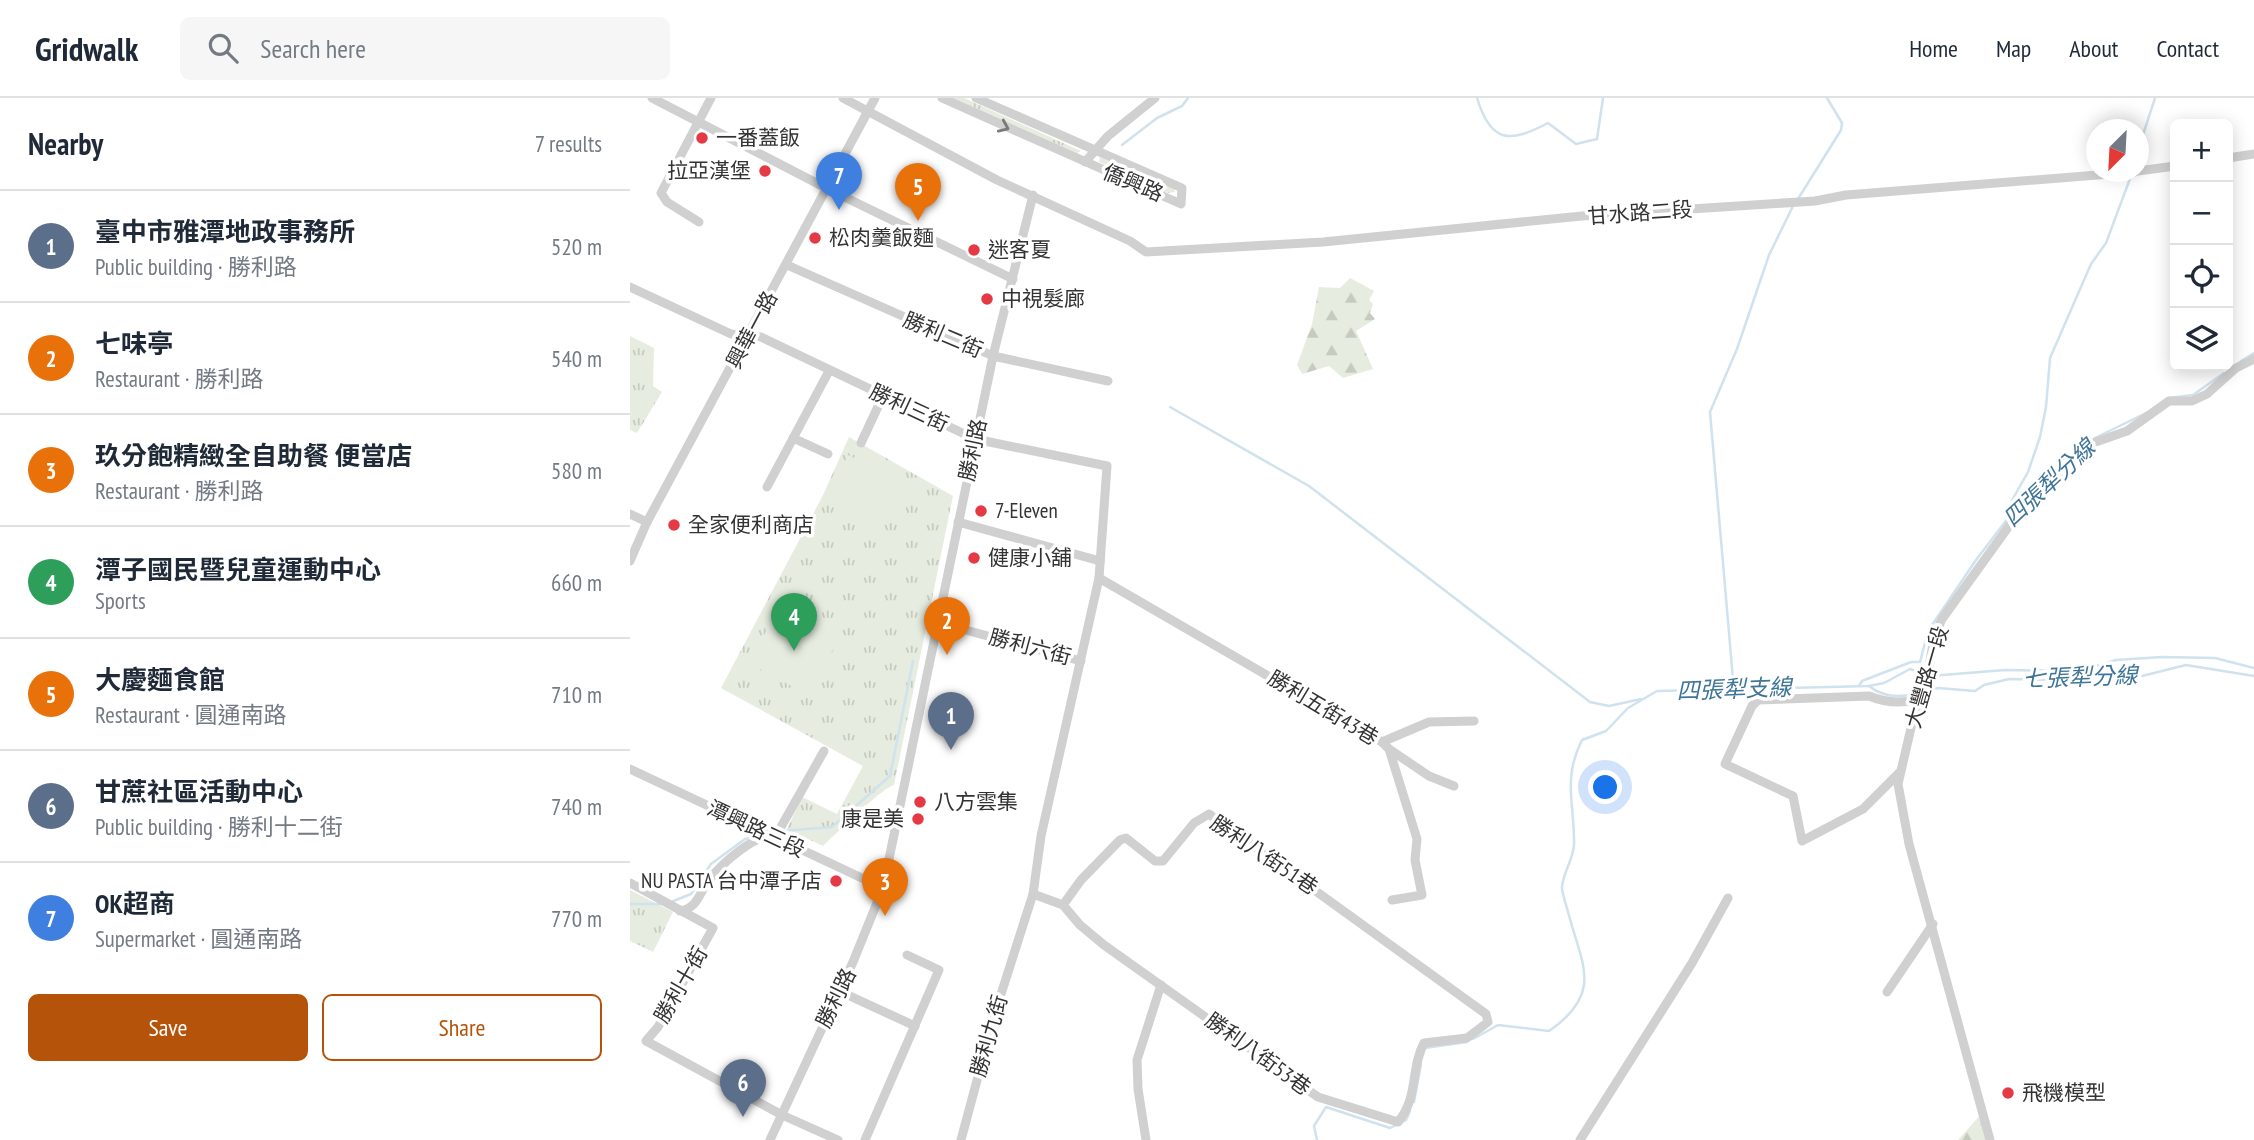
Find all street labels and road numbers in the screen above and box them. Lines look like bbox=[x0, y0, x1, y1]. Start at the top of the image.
street label: 僑興路 bbox=[1099, 158, 1167, 207]
street label: 甘水路二段 bbox=[1587, 195, 1693, 230]
street label: 興華一路 bbox=[720, 286, 783, 373]
street label: 勝利二街 bbox=[899, 306, 987, 363]
street label: 勝利三街 bbox=[865, 378, 953, 438]
street label: 勝利路 bbox=[953, 416, 992, 484]
street label: 勝利六街 bbox=[986, 623, 1074, 670]
street label: 大豐路一段 bbox=[1899, 623, 1954, 731]
street label: 勝利五街43巷 bbox=[1263, 664, 1383, 751]
street label: 潭興路三段 bbox=[703, 794, 809, 863]
street label: 勝利八街51巷 bbox=[1205, 809, 1323, 900]
street label: 勝利十街 bbox=[648, 942, 713, 1028]
street label: 勝利路 bbox=[810, 964, 861, 1032]
street label: 勝利九街 bbox=[964, 992, 1013, 1080]
street label: 勝利八街53巷 bbox=[1200, 1006, 1316, 1101]

